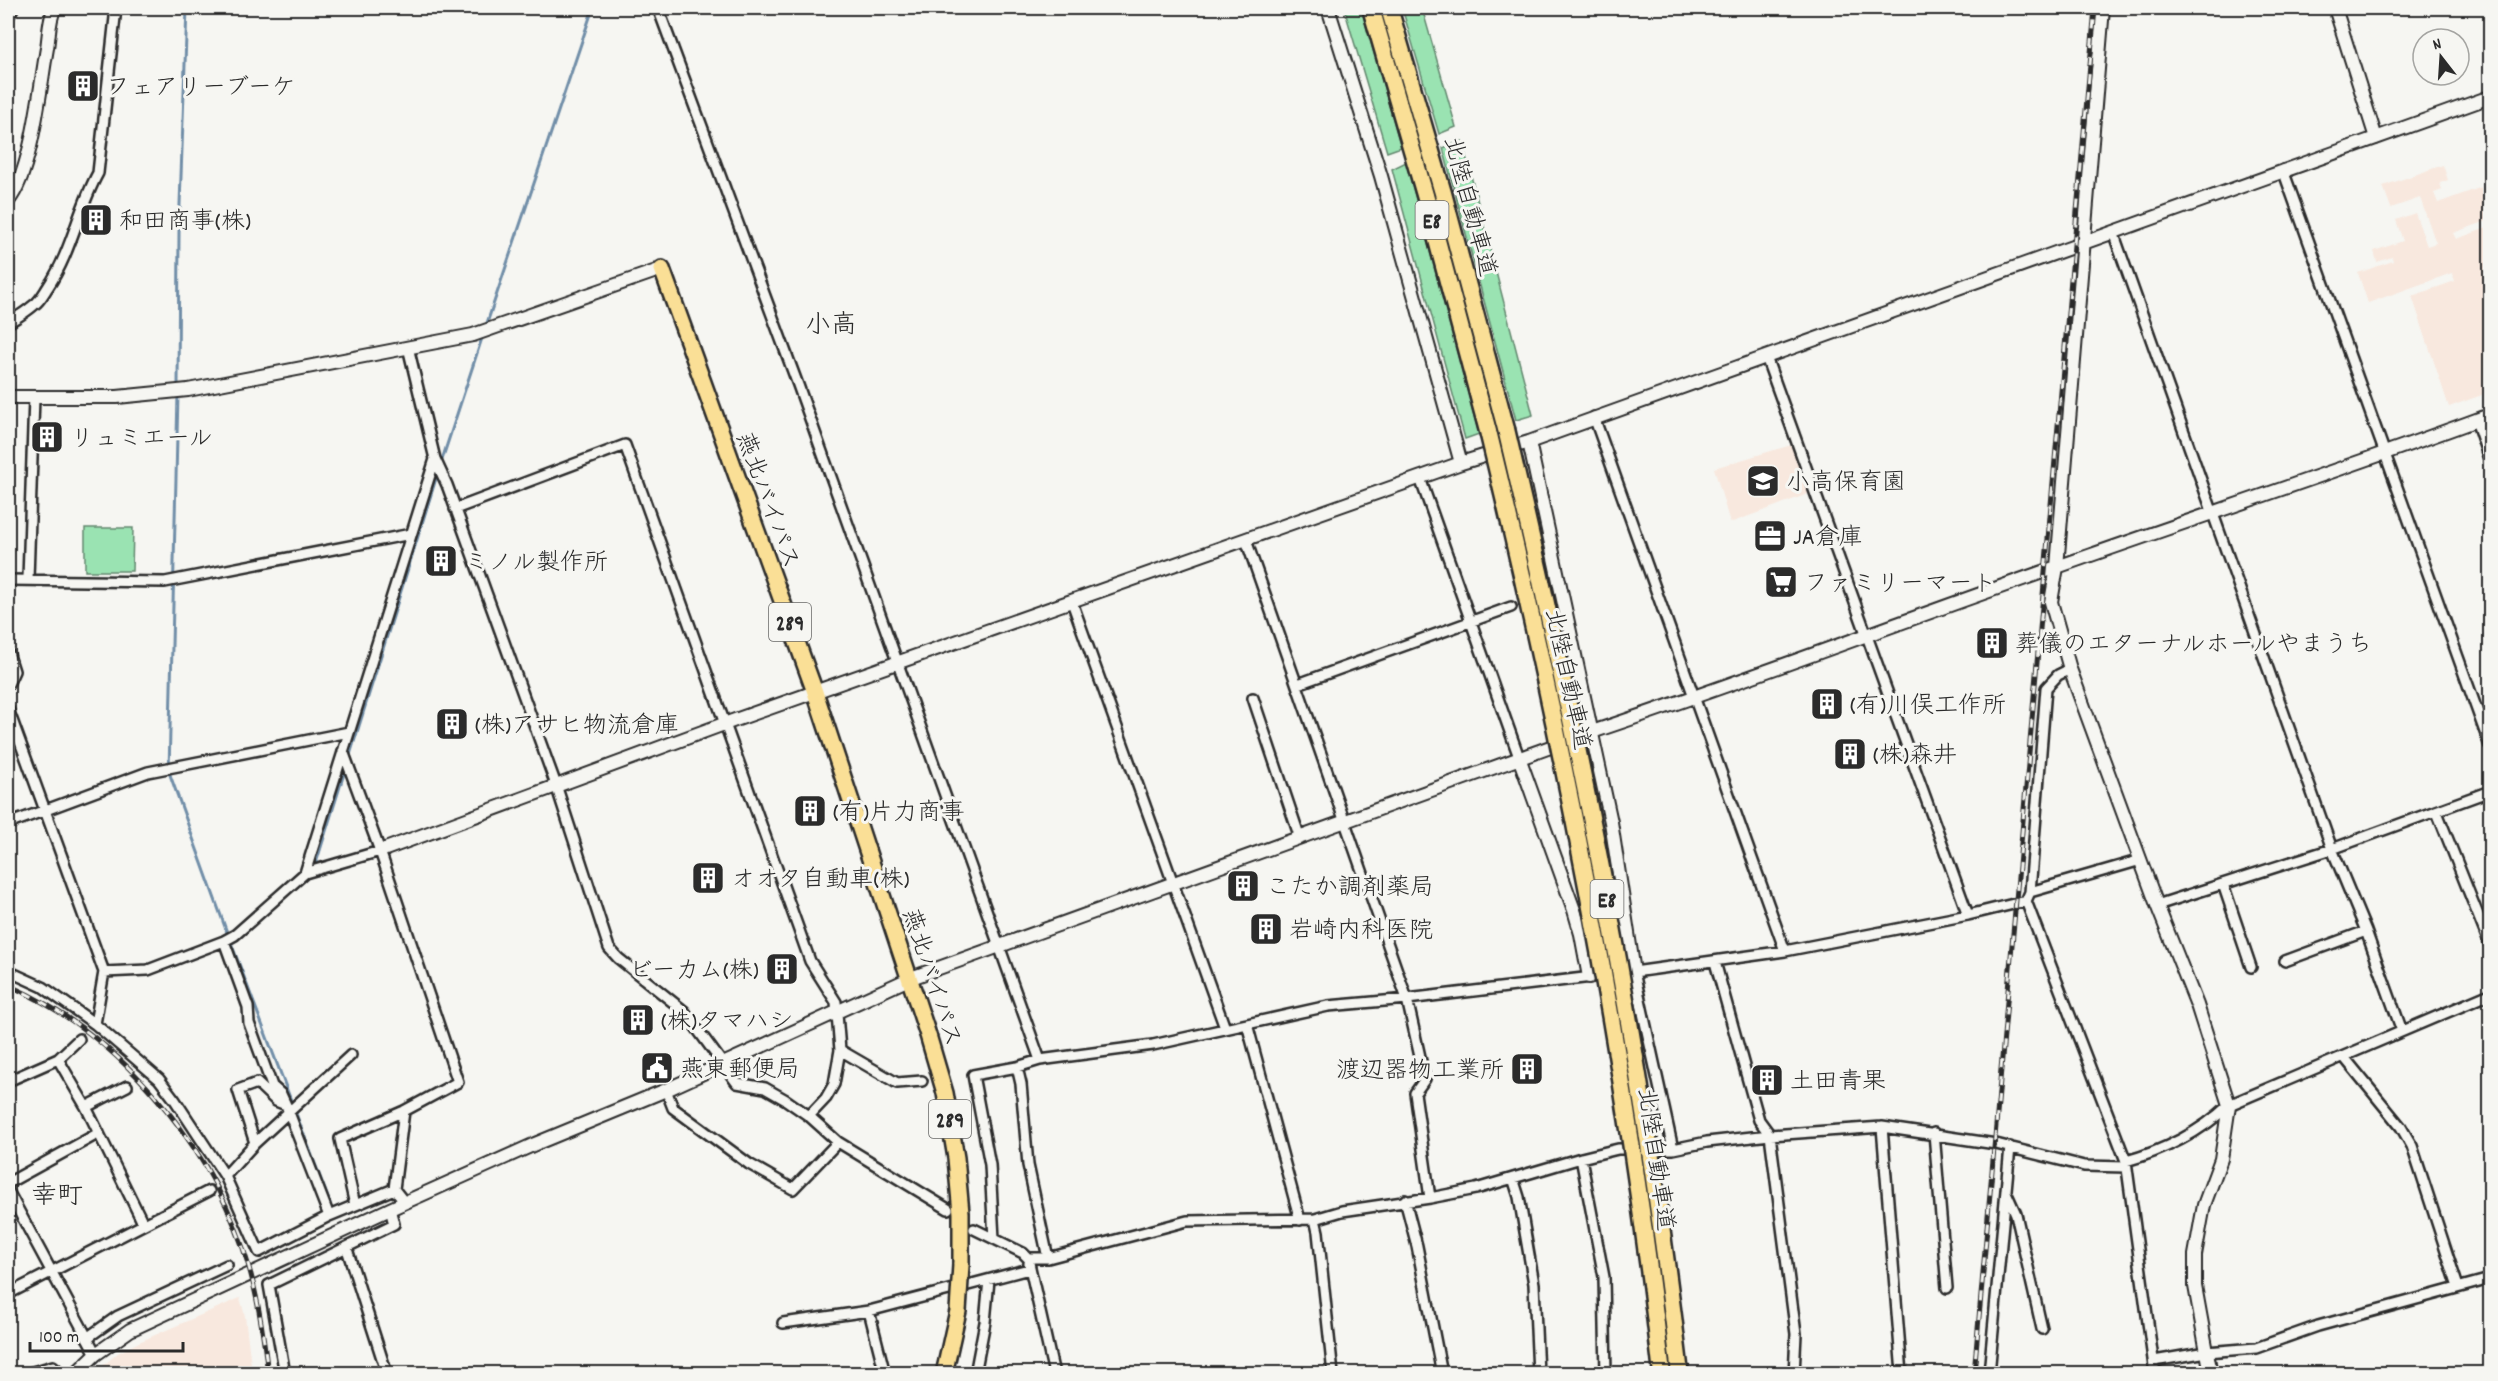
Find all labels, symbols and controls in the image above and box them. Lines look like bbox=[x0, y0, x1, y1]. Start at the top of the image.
north arrow bbox=[2411, 27, 2471, 87]
text: N bbox=[2430, 33, 2445, 57]
building icon: フェアリーブーケ bbox=[65, 68, 101, 104]
place label: フェアリーブーケ bbox=[106, 72, 296, 106]
street label: 北陸自動車道 bbox=[1433, 133, 1503, 281]
road number: E8 bbox=[1416, 201, 1448, 239]
building icon: 和田商事(株) bbox=[78, 202, 114, 238]
place label: 和田商事(株) bbox=[119, 206, 251, 240]
district label: 小高 bbox=[805, 308, 857, 345]
building icon: リュミエール bbox=[29, 419, 65, 455]
place label: リュミエール bbox=[70, 423, 213, 457]
street label: 燕北バイパス bbox=[726, 428, 807, 574]
school or university icon: 小高保育園 bbox=[1745, 463, 1781, 499]
place label: 小高保育園 bbox=[1786, 467, 1906, 501]
office icon: JA倉庫 bbox=[1752, 518, 1788, 554]
place label: JA倉庫 bbox=[1793, 522, 1863, 556]
building icon: ミノル製作所 bbox=[423, 543, 459, 579]
place label: ミノル製作所 bbox=[464, 547, 608, 581]
supermarket icon: ファミリーマート bbox=[1763, 564, 1799, 600]
place label: ファミリーマート bbox=[1804, 568, 1996, 602]
road number: 289 bbox=[769, 603, 811, 641]
street label: 北陸自動車道 bbox=[1534, 606, 1598, 754]
building icon: 葬儀のエターナルホールやまうち bbox=[1974, 625, 2010, 661]
place label: 葬儀のエターナルホールやまうち bbox=[2015, 629, 2372, 663]
building icon: (有)川俣工作所 bbox=[1809, 686, 1845, 722]
place label: (有)川俣工作所 bbox=[1850, 690, 2006, 724]
building icon: (株)アサヒ物流倉庫 bbox=[434, 706, 470, 742]
place label: (株)アサヒ物流倉庫 bbox=[475, 710, 679, 744]
building icon: (株)森井 bbox=[1832, 736, 1868, 772]
place label: (株)森井 bbox=[1873, 740, 1957, 774]
building icon: (有)片力商事 bbox=[792, 793, 828, 829]
place label: (有)片力商事 bbox=[833, 797, 965, 831]
building icon: オオタ自動車(株) bbox=[690, 860, 726, 896]
place label: オオタ自動車(株) bbox=[731, 864, 910, 898]
building icon: こたか調剤薬局 bbox=[1225, 868, 1261, 904]
place label: こたか調剤薬局 bbox=[1266, 872, 1434, 906]
road number: E8 bbox=[1590, 880, 1624, 918]
street label: 燕北バイパス bbox=[892, 904, 968, 1051]
building icon: 岩崎内科医院 bbox=[1248, 911, 1284, 947]
place label: 岩崎内科医院 bbox=[1289, 915, 1433, 949]
building icon: ビーカム(株) bbox=[764, 951, 800, 987]
place label: ビーカム(株) bbox=[629, 955, 759, 989]
building icon: (株)タマハシ bbox=[620, 1002, 656, 1038]
place label: (株)タマハシ bbox=[661, 1006, 793, 1040]
public building icon: 燕東郵便局 bbox=[639, 1050, 675, 1086]
building icon: 渡辺器物工業所 bbox=[1509, 1051, 1545, 1087]
place label: 燕東郵便局 bbox=[680, 1054, 800, 1088]
place label: 渡辺器物工業所 bbox=[1336, 1055, 1504, 1089]
building icon: 土田青果 bbox=[1749, 1062, 1785, 1098]
place label: 土田青果 bbox=[1790, 1066, 1886, 1100]
street label: 北陸自動車道 bbox=[1627, 1086, 1681, 1233]
road number: 289 bbox=[929, 1100, 971, 1138]
district label: 幸町 bbox=[31, 1179, 83, 1216]
scale bar bbox=[30, 1315, 183, 1353]
text: 100 m bbox=[39, 1326, 79, 1351]

